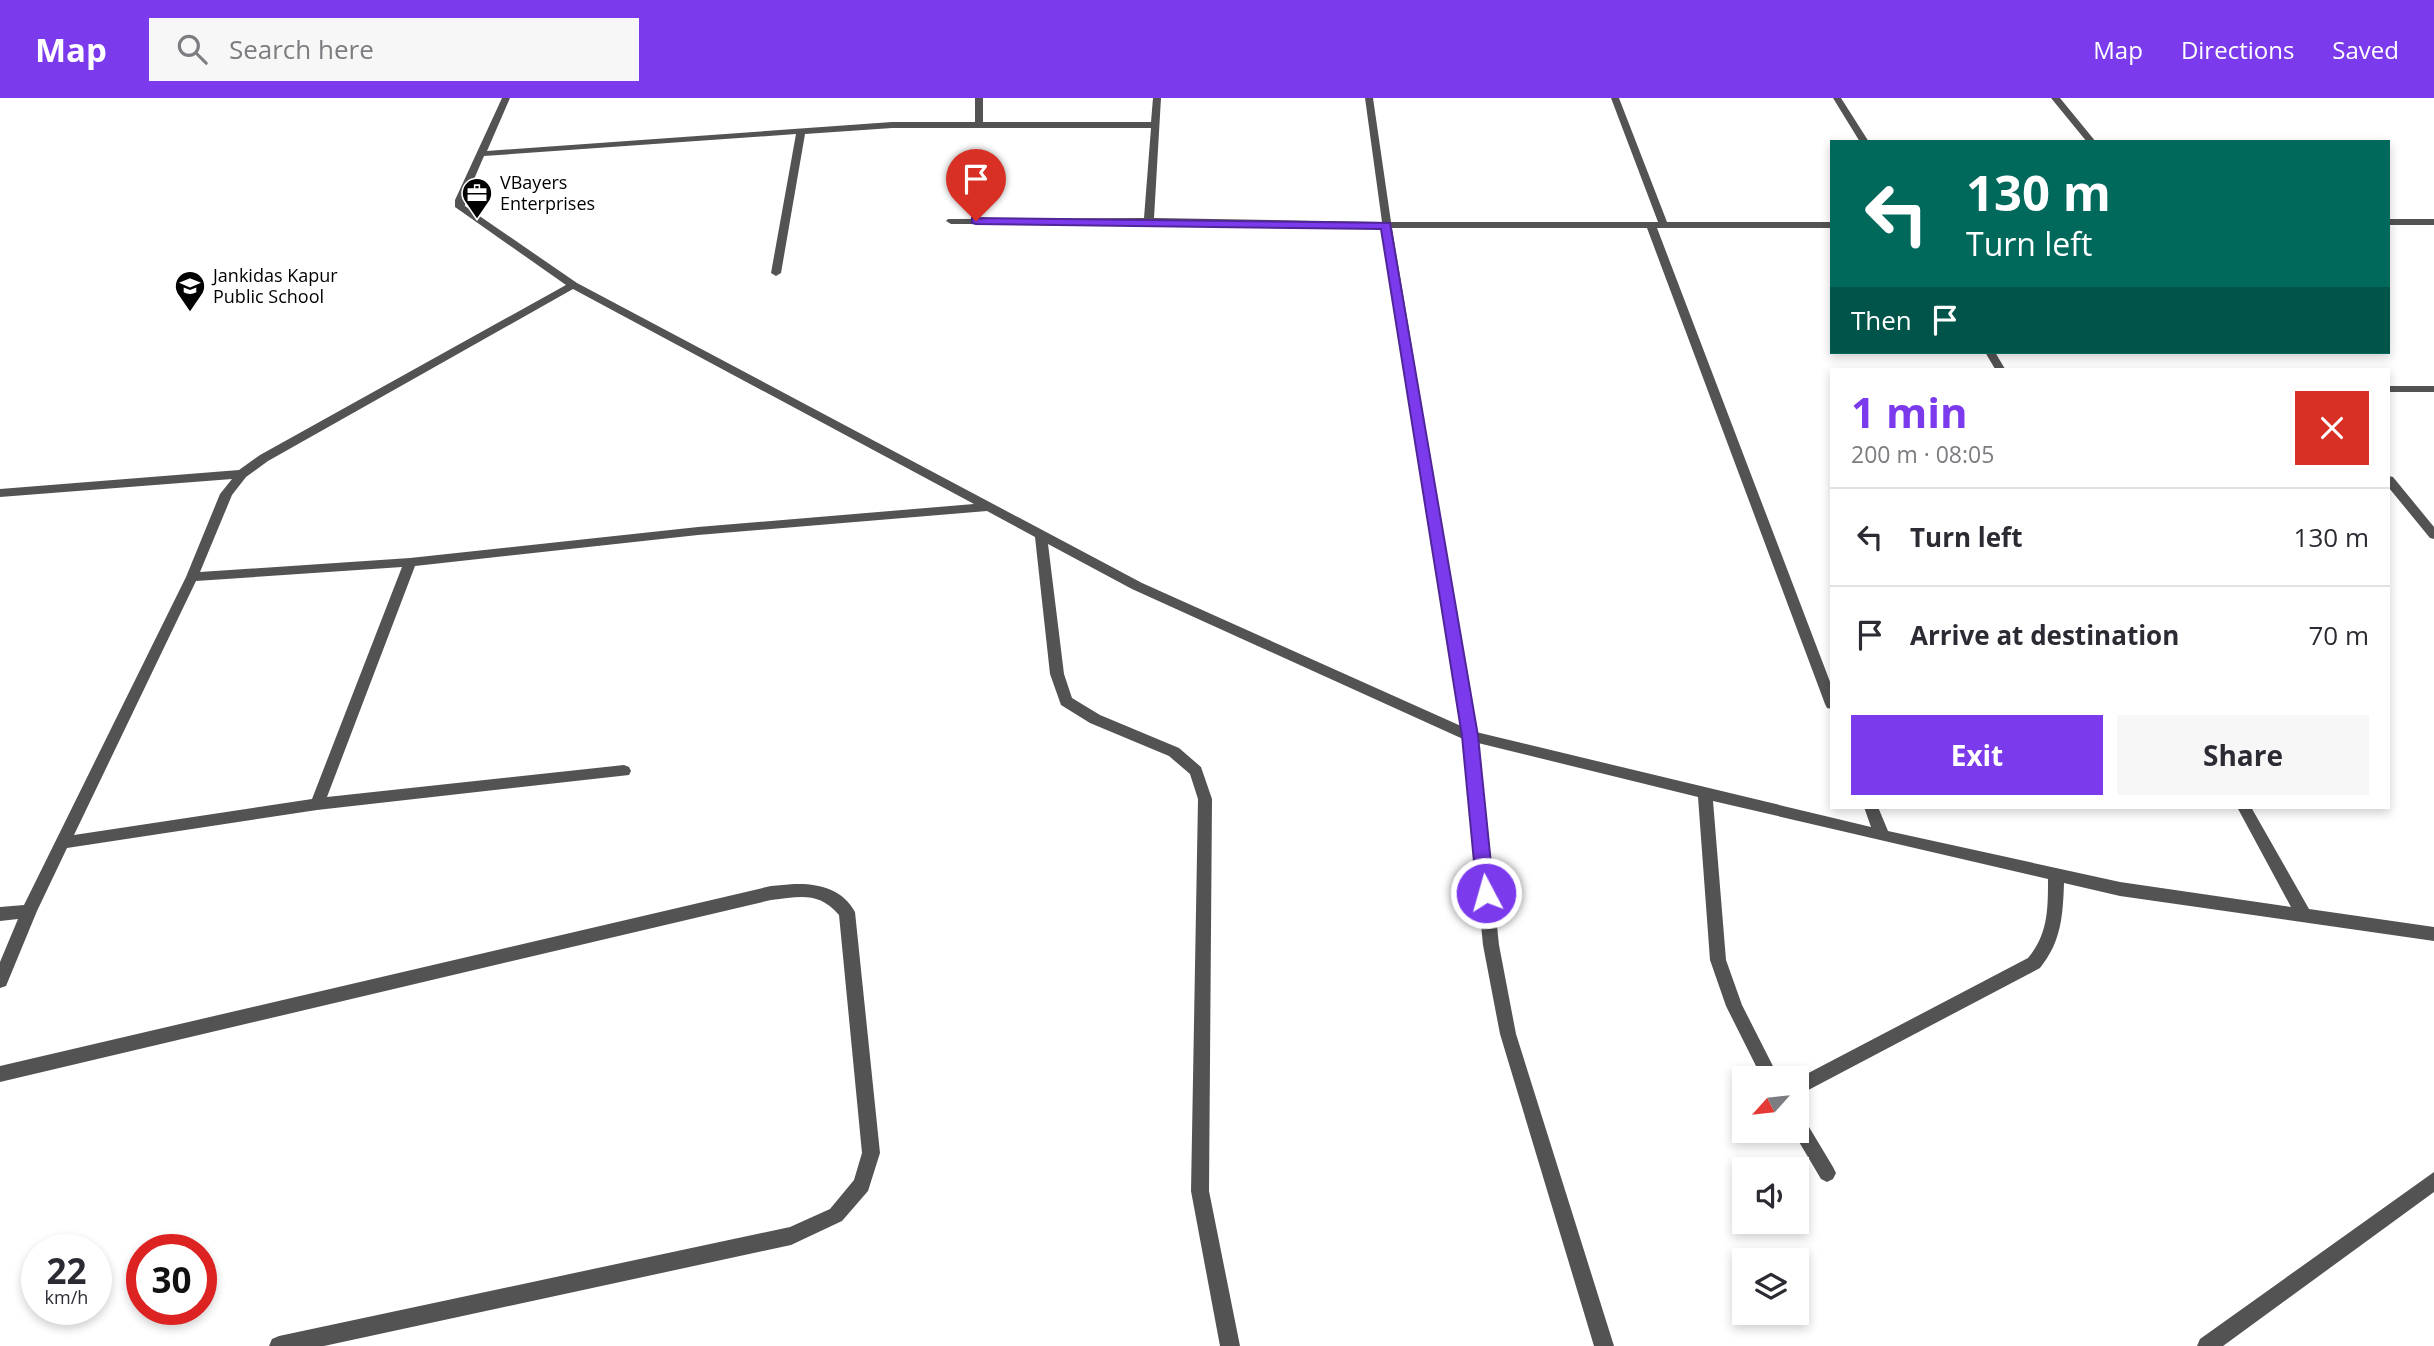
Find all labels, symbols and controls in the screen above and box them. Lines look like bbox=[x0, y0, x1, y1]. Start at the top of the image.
search box bbox=[149, 18, 639, 81]
text: Map bbox=[35, 27, 107, 72]
icon: search bbox=[173, 30, 211, 68]
text: Search here bbox=[229, 31, 374, 67]
text: Map bbox=[2093, 33, 2143, 66]
text: Directions bbox=[2181, 33, 2294, 66]
text: Saved bbox=[2332, 33, 2399, 66]
pin bbox=[946, 149, 1006, 221]
text: 130 m bbox=[1966, 159, 2111, 225]
icon: arrive bbox=[957, 160, 995, 198]
icon: left bbox=[1851, 168, 1942, 259]
place label: VBayers Enterprises bbox=[500, 170, 595, 215]
office icon: VBayers Enterprises bbox=[460, 176, 494, 220]
text: Turn left bbox=[1966, 222, 2092, 265]
place label: Jankidas Kapur Public School bbox=[211, 263, 338, 308]
school or university icon: Jankidas Kapur Public School bbox=[173, 269, 207, 313]
icon: arrive bbox=[1926, 301, 1964, 339]
text: Then bbox=[1851, 302, 1912, 338]
text: 1 min bbox=[1851, 383, 1968, 440]
button: close bbox=[2295, 391, 2369, 465]
text: 200 m · 08:05 bbox=[1851, 438, 1994, 470]
icon: left bbox=[1851, 518, 1889, 556]
text: Turn left bbox=[1910, 519, 2022, 555]
text: 130 m bbox=[2294, 519, 2369, 555]
icon: arrive bbox=[1851, 616, 1889, 654]
text: Arrive at destination bbox=[1910, 617, 2179, 653]
text: 70 m bbox=[2308, 617, 2369, 653]
button: Exit bbox=[1851, 715, 2103, 795]
button: Share bbox=[2117, 715, 2369, 795]
position arrow bbox=[1449, 856, 1523, 930]
north arrow bbox=[1732, 1066, 1810, 1143]
map controls bbox=[1732, 1066, 1809, 1325]
button: sound bbox=[1732, 1157, 1809, 1234]
speed limit sign: 30 bbox=[126, 1234, 217, 1325]
text: 22 bbox=[46, 1247, 87, 1294]
button: layers bbox=[1732, 1248, 1809, 1325]
text: km/h bbox=[45, 1285, 88, 1309]

